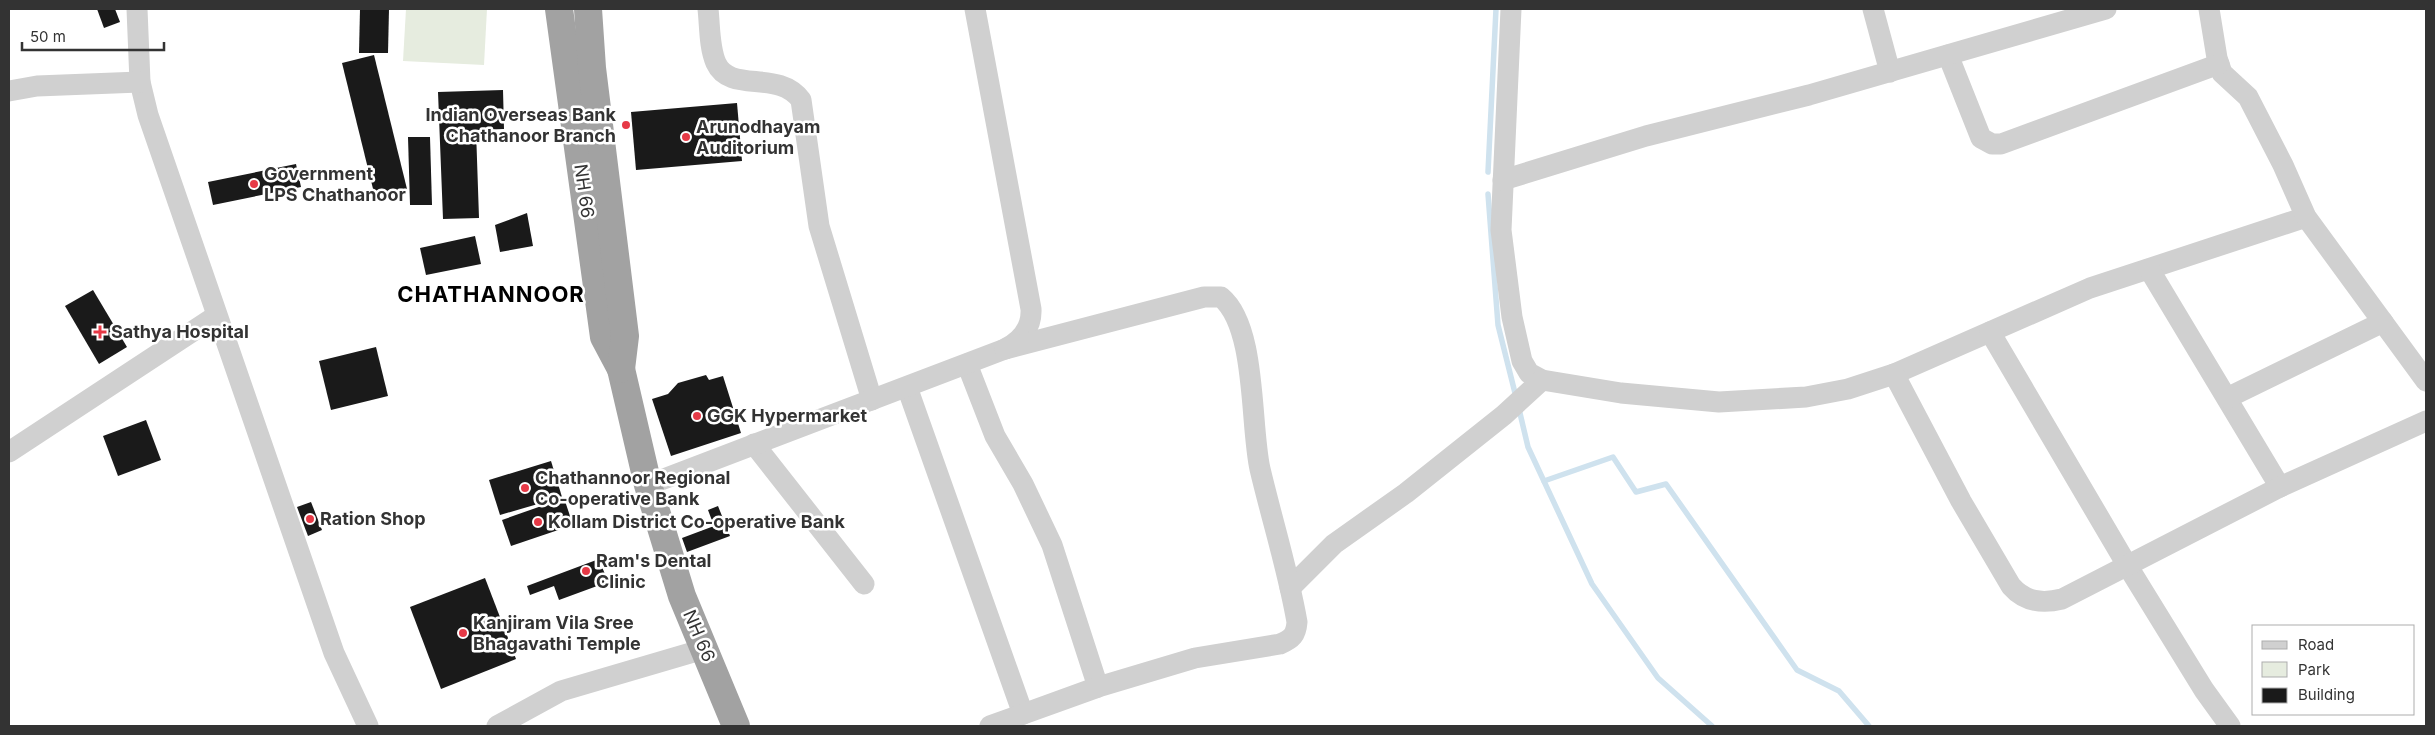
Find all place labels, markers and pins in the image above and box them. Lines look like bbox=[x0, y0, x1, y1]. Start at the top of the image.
place label: Indian Overseas Bank Chathanoor Branch bbox=[425, 104, 617, 146]
place label: Arunodhayam Auditorium bbox=[696, 116, 820, 158]
marker: Indian Overseas Bank Chathanoor Branch bbox=[620, 119, 632, 131]
marker: Arunodhayam Auditorium bbox=[680, 131, 692, 143]
place label: Government LPS Chathanoor bbox=[264, 163, 406, 205]
marker: Government LPS Chathanoor bbox=[248, 178, 260, 190]
place label: Sathya Hospital bbox=[111, 321, 249, 342]
marker: Sathya Hospital bbox=[93, 325, 107, 339]
place label: GGK Hypermarket bbox=[707, 405, 867, 426]
marker: GGK Hypermarket bbox=[691, 410, 703, 422]
place label: Chathannoor Regional Co-operative Bank bbox=[535, 467, 731, 509]
marker: Chathannoor Regional Co-operative Bank bbox=[519, 482, 531, 494]
place label: Ration Shop bbox=[320, 508, 426, 529]
place label: Kollam District Co-operative Bank bbox=[548, 511, 845, 532]
marker: Ration Shop bbox=[304, 513, 316, 525]
marker: Kollam District Co-operative Bank bbox=[532, 516, 544, 528]
place label: Ram's Dental Clinic bbox=[596, 550, 711, 592]
marker: Ram's Dental Clinic bbox=[580, 565, 592, 577]
place label: Kanjiram Vila Sree Bhagavathi Temple bbox=[473, 612, 641, 654]
marker: Kanjiram Vila Sree Bhagavathi Temple bbox=[457, 627, 469, 639]

